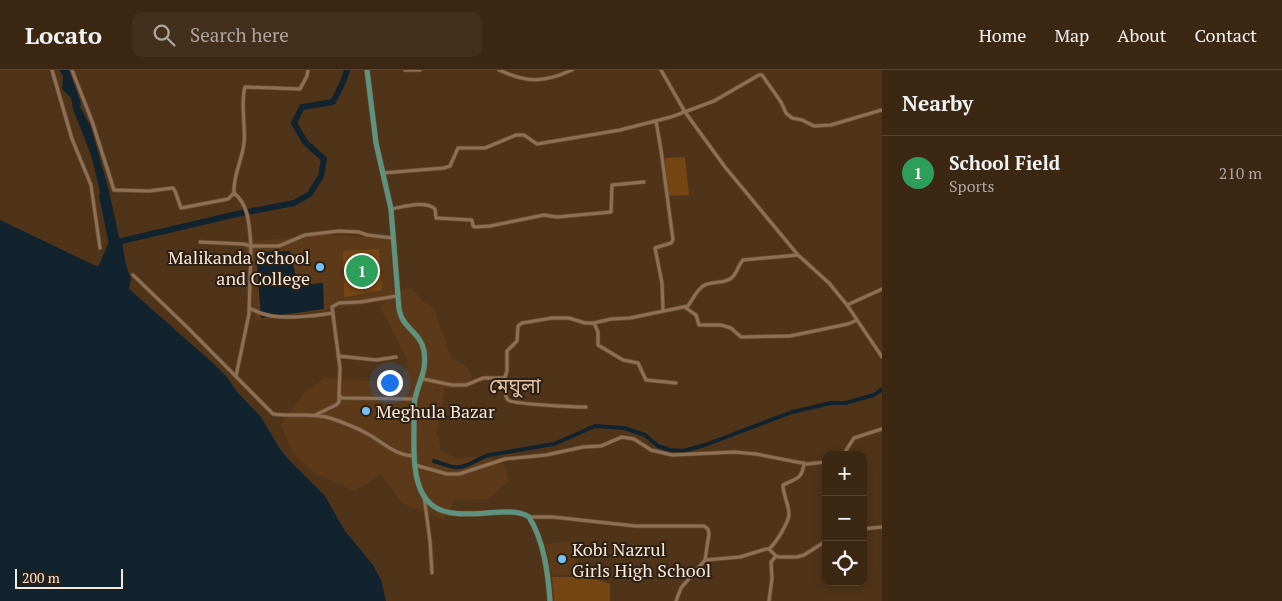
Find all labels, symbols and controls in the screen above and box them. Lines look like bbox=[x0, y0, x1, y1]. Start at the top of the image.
search box bbox=[132, 12, 482, 57]
text: Locato bbox=[25, 19, 102, 51]
icon: search bbox=[150, 21, 178, 49]
text: Search here bbox=[190, 22, 289, 47]
text: Home bbox=[979, 23, 1026, 47]
text: Map bbox=[1054, 23, 1089, 47]
text: About bbox=[1117, 23, 1166, 47]
text: Contact bbox=[1194, 23, 1257, 47]
text: Nearby bbox=[902, 89, 973, 117]
text: School Field bbox=[949, 150, 1060, 175]
text: 1 bbox=[913, 162, 923, 184]
text: 210 m bbox=[1219, 162, 1262, 184]
text: Sports bbox=[949, 175, 995, 197]
place label: Malikanda School and College bbox=[168, 245, 310, 290]
pin: 1 bbox=[346, 252, 378, 290]
marker: Malikanda School and College bbox=[314, 261, 326, 273]
your location bbox=[377, 370, 403, 396]
district label: মেঘুলা bbox=[489, 372, 542, 399]
place label: Meghula Bazar bbox=[376, 399, 495, 423]
marker: Meghula Bazar bbox=[360, 405, 372, 417]
map controls bbox=[822, 451, 867, 586]
button: + bbox=[822, 451, 867, 496]
button: − bbox=[822, 496, 867, 541]
place label: Kobi Nazrul Girls High School bbox=[572, 537, 711, 582]
button: locate bbox=[822, 541, 867, 586]
marker: Kobi Nazrul Girls High School bbox=[556, 553, 568, 565]
scale bar bbox=[15, 566, 122, 589]
text: 200 m bbox=[22, 568, 60, 587]

